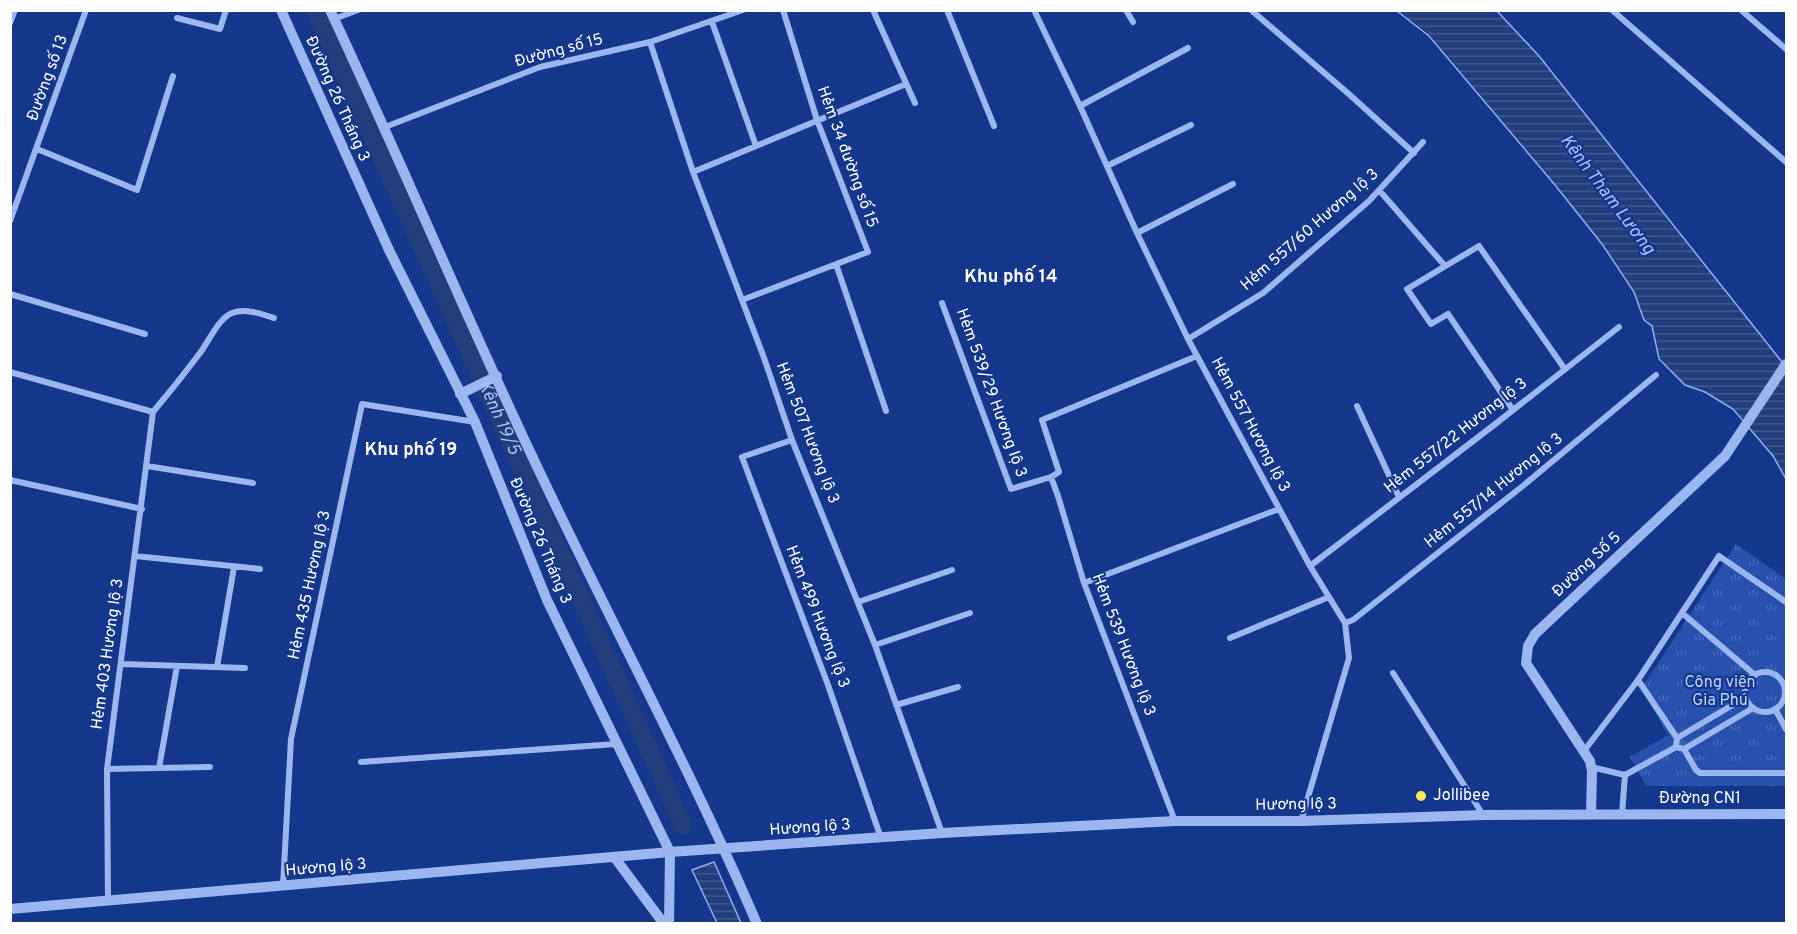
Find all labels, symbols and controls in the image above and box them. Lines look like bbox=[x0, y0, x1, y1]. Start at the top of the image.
street label: Đường số 15 bbox=[512, 29, 605, 72]
street label: Đường số 13 bbox=[22, 32, 73, 124]
street label: Đường 26 Tháng 3 bbox=[300, 33, 374, 165]
street label: Hẻm 34 đường số 15 bbox=[812, 83, 883, 231]
water label: Kênh Tham Lương bbox=[1554, 130, 1660, 260]
street label: Hẻm 557/60 Hương lộ 3 bbox=[1237, 165, 1383, 295]
district label: Khu phố 14 bbox=[964, 265, 1058, 289]
street label: Hẻm 539/29 Hương lộ 3 bbox=[951, 306, 1031, 480]
street label: Hẻm 557 Hương lộ 3 bbox=[1206, 354, 1294, 496]
street label: Hẻm 507 Hương lộ 3 bbox=[771, 359, 843, 507]
street label: Hẻm 557/22 Hương lộ 3 bbox=[1380, 374, 1532, 498]
water label: Kênh 19/5 bbox=[472, 376, 526, 459]
street label: Hẻm 557/14 Hương lộ 3 bbox=[1421, 429, 1567, 553]
district label: Khu phố 19 bbox=[365, 438, 457, 462]
street label: Đường 26 Tháng 3 bbox=[504, 475, 576, 607]
street label: Hẻm 435 Hương lộ 3 bbox=[284, 509, 336, 661]
street label: Đường Số 5 bbox=[1548, 527, 1626, 602]
street label: Hẻm 499 Hương lộ 3 bbox=[781, 543, 853, 691]
street label: Hẻm 539 Hương lộ 3 bbox=[1087, 571, 1159, 719]
street label: Hẻm 403 Hương lộ 3 bbox=[87, 577, 129, 731]
park label: Công viên Gia Phú bbox=[1684, 673, 1756, 711]
place label: Jollibee bbox=[1433, 786, 1490, 806]
marker: Jollibee bbox=[1414, 789, 1428, 803]
street label: Đường CN1 bbox=[1659, 789, 1741, 809]
street label: Hương lộ 3 bbox=[1255, 794, 1337, 816]
street label: Hương lộ 3 bbox=[769, 815, 851, 841]
street label: Hương lộ 3 bbox=[285, 854, 367, 882]

